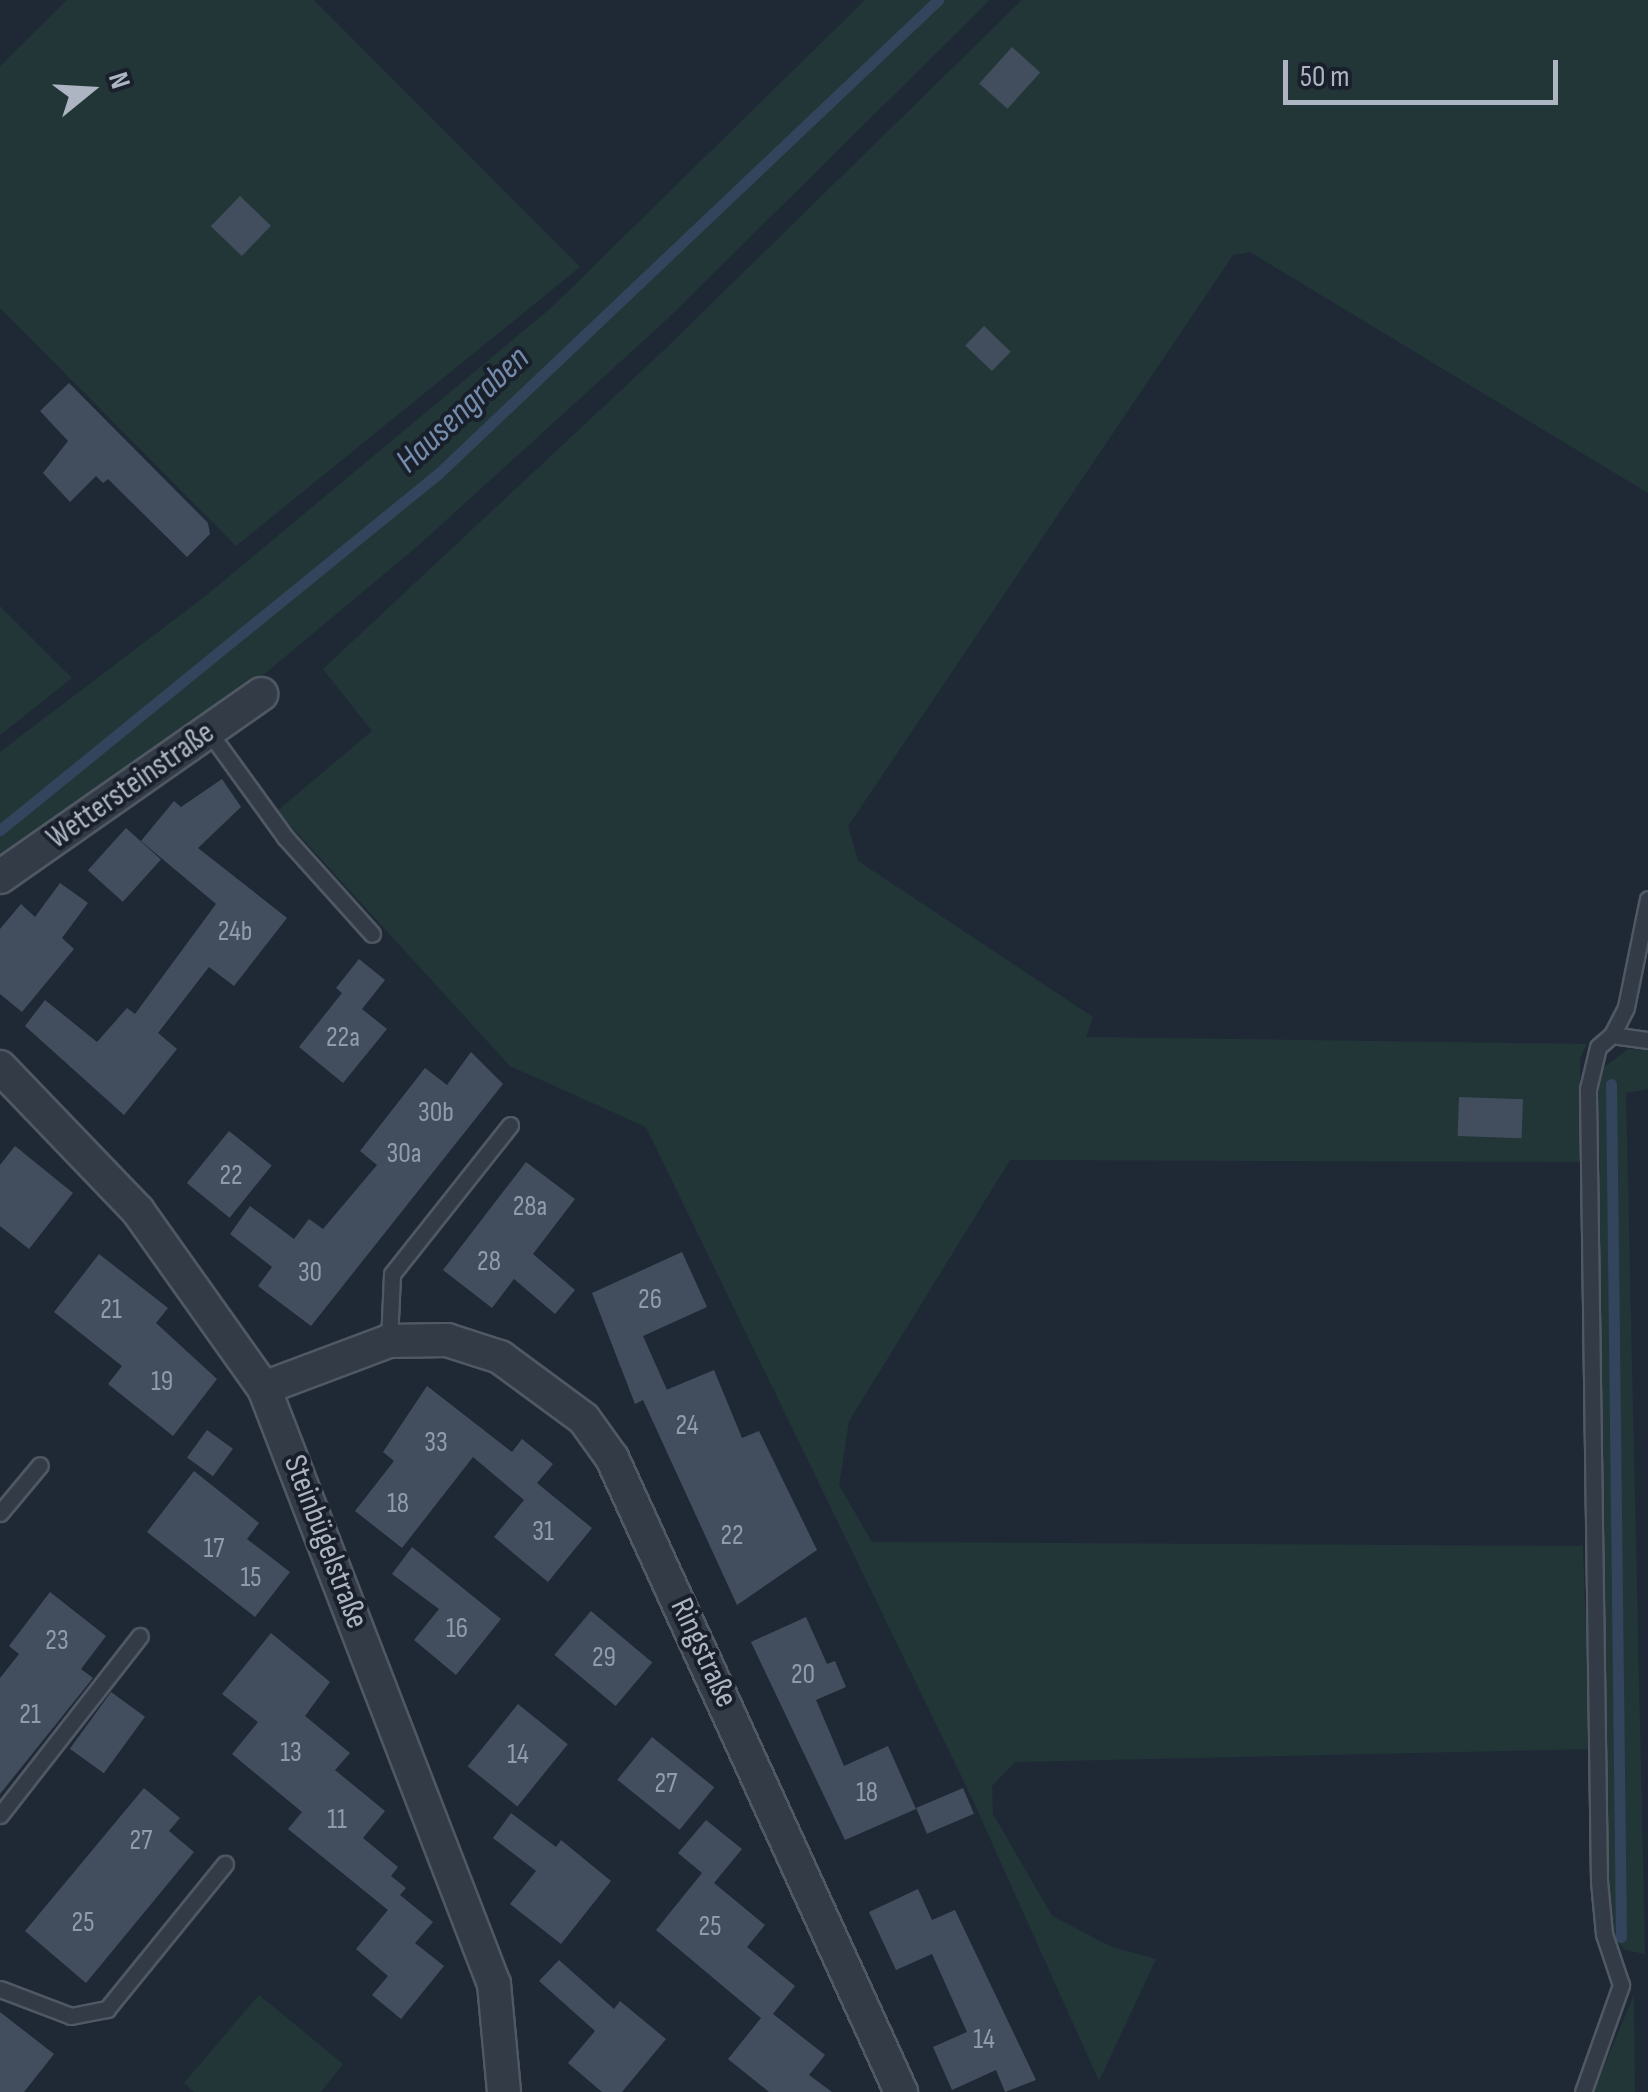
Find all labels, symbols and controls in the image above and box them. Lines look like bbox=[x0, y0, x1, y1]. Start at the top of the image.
north arrow bbox=[40, 40, 140, 140]
scale bar bbox=[1288, 40, 1563, 102]
text: 50 m bbox=[1300, 59, 1349, 95]
text: N bbox=[101, 68, 137, 93]
water label: Hausengraben bbox=[388, 338, 538, 482]
street label: Wettersteinstraße bbox=[40, 714, 222, 858]
house number: 24b bbox=[218, 915, 252, 949]
house number: 22a bbox=[326, 1021, 360, 1055]
house number: 30b bbox=[418, 1096, 454, 1130]
house number: 30a bbox=[387, 1137, 421, 1171]
house number: 22 bbox=[219, 1159, 243, 1193]
house number: 28a bbox=[513, 1190, 547, 1224]
house number: 28 bbox=[477, 1245, 501, 1279]
house number: 30 bbox=[298, 1256, 322, 1290]
house number: 26 bbox=[638, 1283, 662, 1317]
house number: 21 bbox=[100, 1293, 122, 1327]
house number: 19 bbox=[151, 1365, 173, 1399]
house number: 24 bbox=[675, 1409, 699, 1443]
house number: 33 bbox=[424, 1426, 448, 1460]
street label: Steinbügelstraße bbox=[274, 1450, 376, 1634]
house number: 18 bbox=[387, 1487, 409, 1521]
house number: 31 bbox=[532, 1515, 554, 1549]
house number: 22 bbox=[720, 1519, 744, 1553]
house number: 17 bbox=[204, 1532, 224, 1566]
house number: 15 bbox=[240, 1561, 262, 1595]
street label: Ringstraße bbox=[661, 1592, 745, 1714]
house number: 16 bbox=[446, 1612, 468, 1646]
house number: 23 bbox=[45, 1624, 69, 1658]
house number: 29 bbox=[592, 1641, 616, 1675]
house number: 20 bbox=[791, 1658, 815, 1692]
house number: 21 bbox=[19, 1698, 41, 1732]
house number: 13 bbox=[280, 1736, 302, 1770]
house number: 14 bbox=[507, 1738, 529, 1772]
house number: 27 bbox=[655, 1767, 677, 1801]
house number: 18 bbox=[856, 1776, 878, 1810]
house number: 11 bbox=[327, 1803, 347, 1837]
house number: 27 bbox=[130, 1824, 152, 1858]
house number: 25 bbox=[72, 1906, 94, 1940]
house number: 25 bbox=[699, 1910, 721, 1944]
house number: 14 bbox=[973, 2023, 995, 2057]

